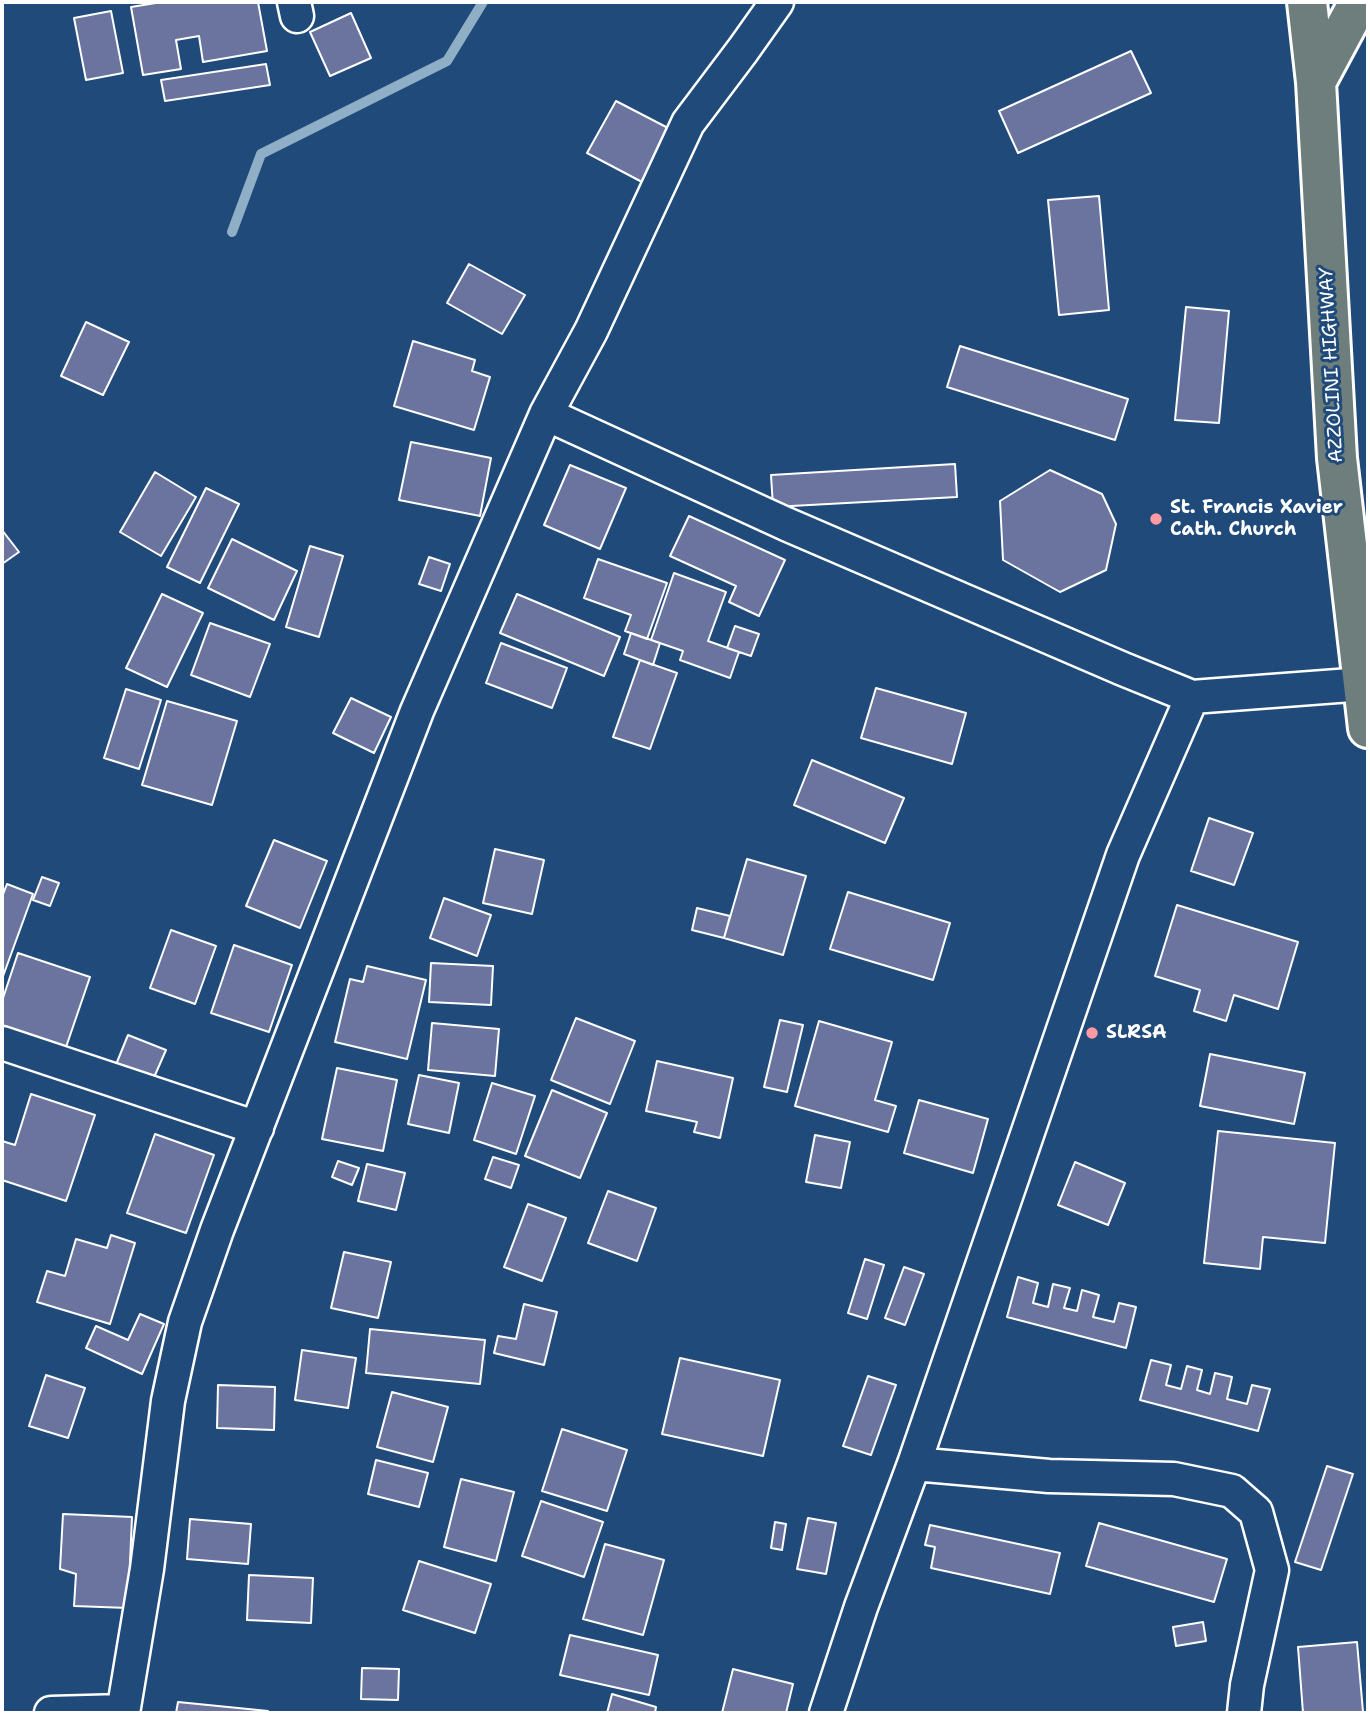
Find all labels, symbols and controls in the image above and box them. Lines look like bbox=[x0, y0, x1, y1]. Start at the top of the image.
street label: AZZOLINI HIGHWAY bbox=[1315, 267, 1349, 463]
place label: St. Francis Xavier Cath. Church bbox=[1170, 497, 1343, 541]
marker: St. Francis Xavier Cath. Church bbox=[1148, 511, 1164, 527]
place label: SLRSA bbox=[1106, 1022, 1167, 1044]
marker: SLRSA bbox=[1084, 1025, 1100, 1041]

